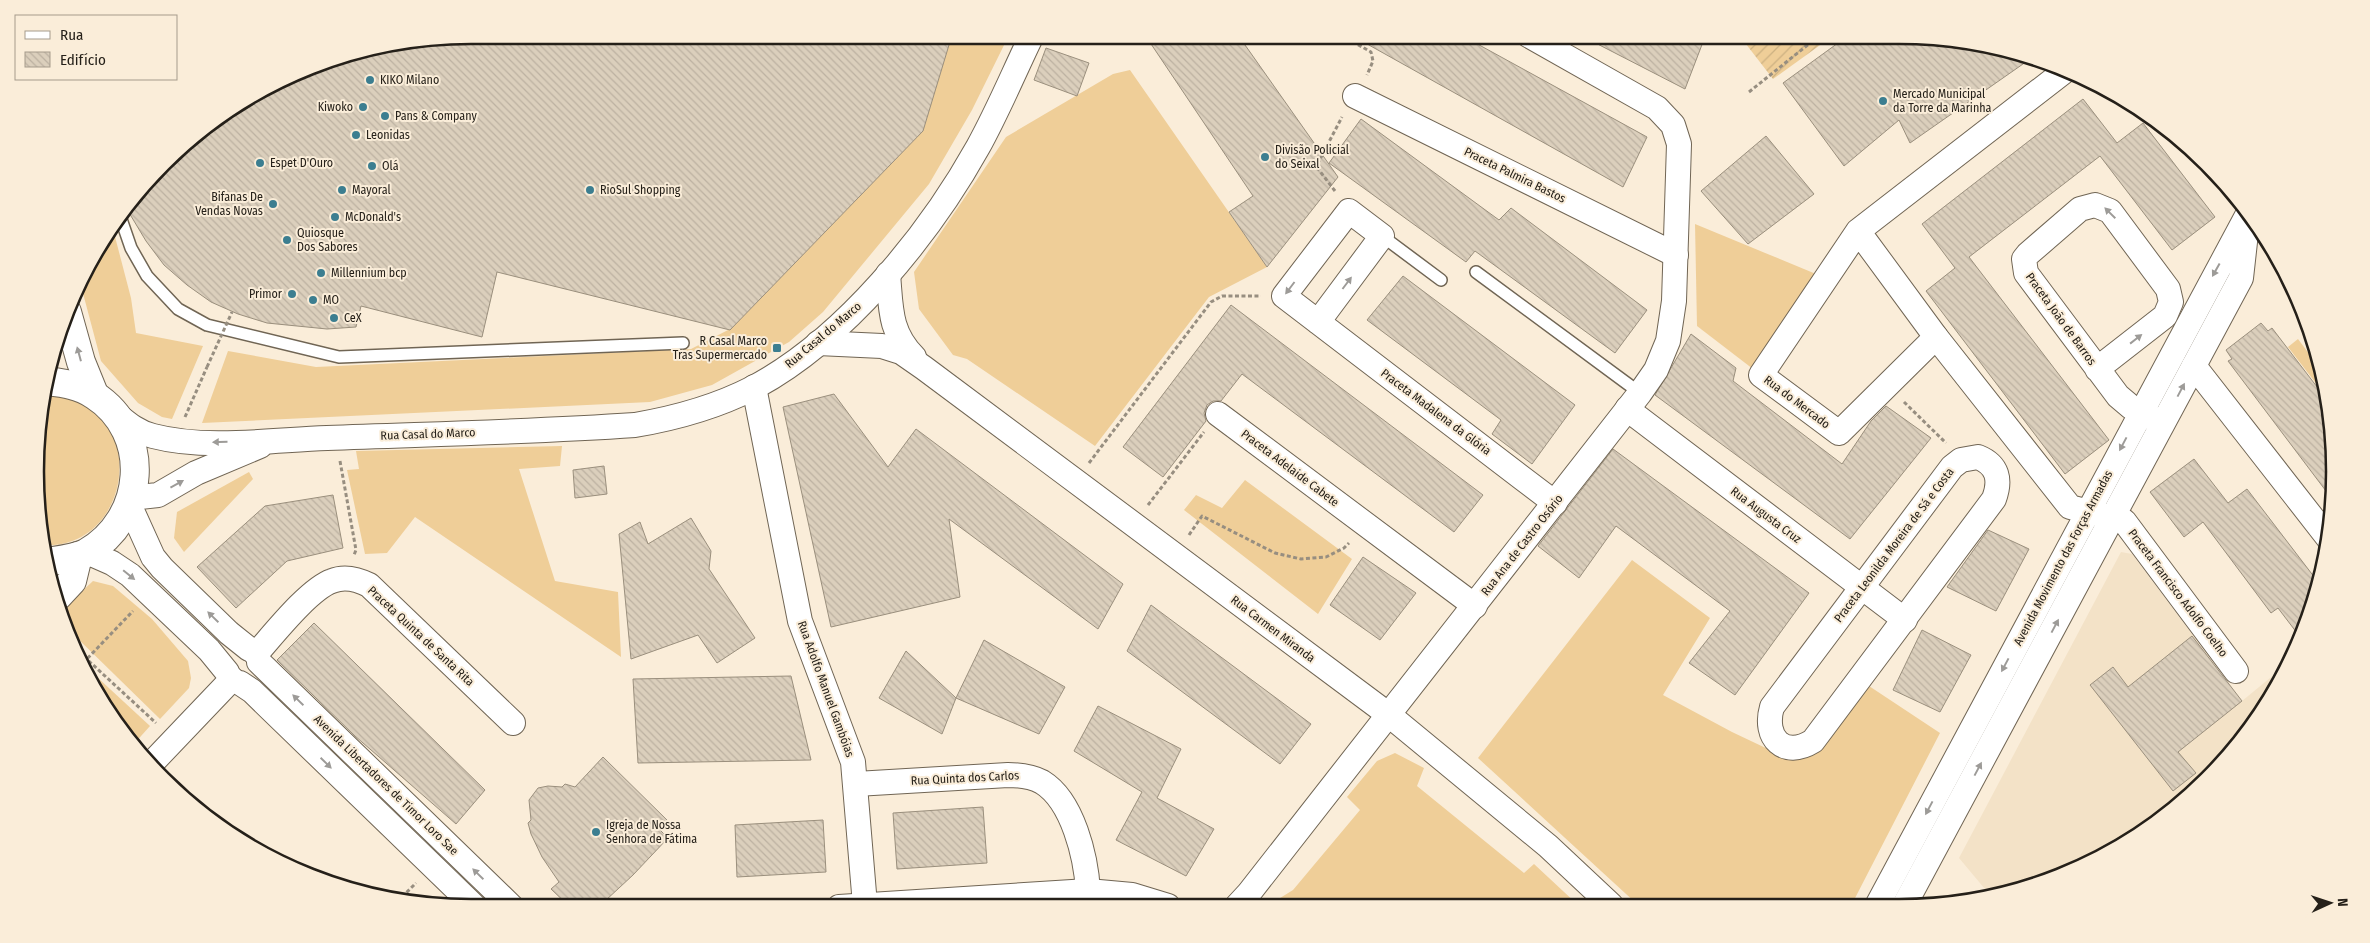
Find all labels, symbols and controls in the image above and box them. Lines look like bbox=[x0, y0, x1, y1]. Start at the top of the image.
legend bbox=[15, 15, 178, 80]
text: Rua bbox=[60, 26, 83, 44]
text: Edifício bbox=[60, 51, 106, 69]
place label: KIKO Milano bbox=[380, 73, 439, 87]
marker: KIKO Milano bbox=[364, 74, 376, 86]
place label: Mercado Municipal da Torre da Marinha bbox=[1893, 87, 1992, 115]
marker: Mercado Municipal da Torre da Marinha bbox=[1877, 95, 1889, 107]
place label: Kiwoko bbox=[318, 100, 353, 114]
marker: Kiwoko bbox=[357, 101, 369, 113]
place label: Pans & Company bbox=[395, 109, 477, 123]
marker: Pans & Company bbox=[379, 110, 391, 122]
place label: Leonidas bbox=[366, 128, 410, 142]
marker: Leonidas bbox=[350, 129, 362, 141]
place label: Divisão Policial do Seixal bbox=[1275, 143, 1349, 171]
street label: Praceta Palmira Bastos bbox=[1462, 144, 1568, 206]
marker: Divisão Policial do Seixal bbox=[1259, 151, 1271, 163]
place label: Espet D'Ouro bbox=[270, 156, 333, 170]
marker: Espet D'Ouro bbox=[254, 157, 266, 169]
place label: Olá bbox=[382, 159, 399, 173]
marker: Olá bbox=[366, 160, 378, 172]
place label: Mayoral bbox=[352, 183, 391, 197]
place label: RioSul Shopping bbox=[600, 183, 681, 197]
marker: Mayoral bbox=[336, 184, 348, 196]
marker: RioSul Shopping bbox=[584, 184, 596, 196]
place label: Bifanas De Vendas Novas bbox=[195, 190, 263, 218]
marker: Bifanas De Vendas Novas bbox=[267, 198, 279, 210]
one-way arrow bbox=[2104, 207, 2116, 219]
place label: McDonald's bbox=[345, 210, 401, 224]
marker: McDonald's bbox=[329, 211, 341, 223]
place label: Quiosque Dos Sabores bbox=[297, 226, 358, 254]
marker: Quiosque Dos Sabores bbox=[281, 234, 293, 246]
one-way arrow bbox=[2212, 264, 2221, 277]
place label: Millennium bcp bbox=[331, 266, 407, 280]
marker: Millennium bcp bbox=[315, 267, 327, 279]
street label: Praceta João de Barros bbox=[2023, 270, 2099, 368]
one-way arrow bbox=[1342, 276, 1352, 290]
one-way arrow bbox=[1285, 281, 1296, 294]
place label: Primor bbox=[249, 287, 283, 301]
marker: Primor bbox=[286, 288, 298, 300]
place label: MO bbox=[323, 293, 339, 307]
marker: MO bbox=[307, 294, 319, 306]
street label: Rua Casal do Marco bbox=[782, 299, 864, 371]
place label: CeX bbox=[344, 311, 362, 325]
marker: CeX bbox=[328, 312, 340, 324]
place label: R Casal Marco Tras Supermercado bbox=[673, 334, 767, 362]
one-way arrow bbox=[2129, 334, 2142, 345]
marker: R Casal Marco Tras Supermercado bbox=[771, 342, 783, 354]
one-way arrow bbox=[75, 346, 83, 361]
street label: Praceta Madalena da Glória bbox=[1378, 366, 1494, 458]
street label: Rua do Mercado bbox=[1761, 373, 1833, 431]
one-way arrow bbox=[2177, 383, 2185, 397]
street label: Rua Casal do Marco bbox=[380, 425, 476, 443]
street label: Praceta Adelaide Cabete bbox=[1238, 427, 1342, 509]
one-way arrow bbox=[2119, 437, 2127, 452]
one-way arrow bbox=[212, 438, 228, 446]
street label: Praceta Leonilda Moreira de Sá e Costa bbox=[1831, 465, 1957, 625]
street label: Avenida Movimento das Forças Armadas bbox=[2011, 468, 2115, 648]
one-way arrow bbox=[170, 480, 184, 488]
street label: Rua Augusta Cruz bbox=[1728, 484, 1804, 546]
street label: Rua Ana de Castro Osório bbox=[1478, 492, 1566, 598]
street label: Praceta Francisco Adolfo Coelho bbox=[2125, 526, 2231, 660]
one-way arrow bbox=[123, 570, 136, 581]
street label: Praceta Quinta de Santa Rita bbox=[365, 583, 477, 689]
street label: Rua Carmen Miranda bbox=[1228, 593, 1318, 665]
one-way arrow bbox=[207, 611, 219, 623]
one-way arrow bbox=[2051, 618, 2059, 633]
street label: Rua Adolfo Manuel Gambóias bbox=[795, 619, 857, 759]
one-way arrow bbox=[2001, 658, 2010, 672]
one-way arrow bbox=[292, 694, 304, 706]
street label: Avenida Libertadores de Timor Loro Sae bbox=[311, 712, 461, 858]
one-way arrow bbox=[320, 757, 332, 769]
one-way arrow bbox=[1974, 762, 1982, 776]
street label: Rua Quinta dos Carlos bbox=[910, 768, 1020, 788]
one-way arrow bbox=[1925, 801, 1933, 815]
place label: Igreja de Nossa Senhora de Fátima bbox=[606, 818, 697, 846]
marker: Igreja de Nossa Senhora de Fátima bbox=[590, 826, 602, 838]
one-way arrow bbox=[472, 868, 484, 880]
north arrow bbox=[2305, 878, 2355, 928]
text: N bbox=[2334, 898, 2351, 907]

